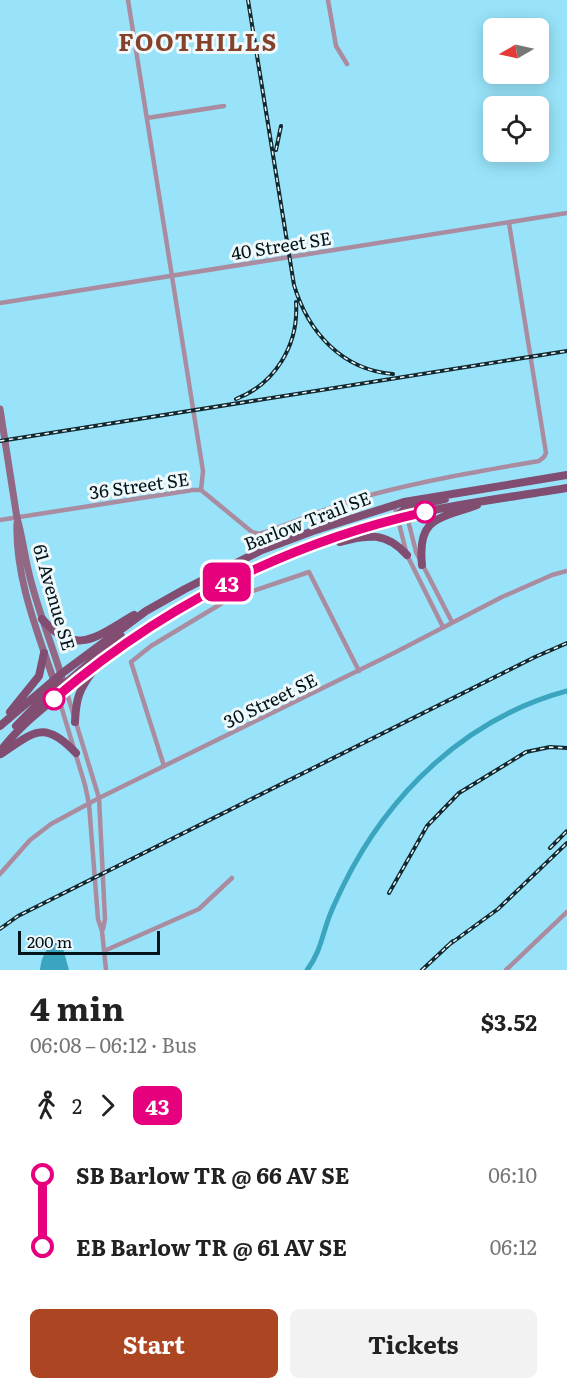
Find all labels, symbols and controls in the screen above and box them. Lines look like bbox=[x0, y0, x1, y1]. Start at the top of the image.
north arrow bbox=[483, 18, 549, 84]
map controls bbox=[483, 18, 549, 162]
district label: FOOTHILLS bbox=[118, 23, 278, 58]
button: locate bbox=[483, 96, 549, 162]
street label: 40 Street SE bbox=[229, 224, 333, 266]
street label: 36 Street SE bbox=[87, 465, 191, 505]
street label: Barlow Trail SE bbox=[240, 483, 374, 557]
unlabelled marker bbox=[414, 501, 436, 523]
street label: 61 Avenue SE bbox=[27, 541, 83, 653]
line badge: 43 bbox=[200, 562, 254, 602]
text: 43 bbox=[215, 567, 239, 598]
street label: 30 Street SE bbox=[219, 666, 321, 734]
unlabelled marker bbox=[43, 688, 65, 710]
scale bar bbox=[18, 928, 160, 956]
text: 200 m bbox=[27, 929, 72, 953]
text: 4 min bbox=[30, 982, 124, 1031]
text: $3.52 bbox=[481, 1005, 537, 1038]
text: 06:08 – 06:12 · Bus bbox=[30, 1029, 196, 1059]
icon: walk bbox=[30, 1089, 63, 1122]
icon: forward bbox=[91, 1089, 124, 1122]
text: 2 bbox=[72, 1090, 82, 1120]
text: 43 bbox=[145, 1090, 170, 1121]
text: SB Barlow TR @ 66 AV SE bbox=[76, 1158, 349, 1191]
text: 06:10 bbox=[488, 1159, 537, 1189]
text: EB Barlow TR @ 61 AV SE bbox=[76, 1230, 347, 1263]
text: 06:12 bbox=[490, 1231, 537, 1261]
button: Start bbox=[30, 1309, 278, 1378]
button: Tickets bbox=[290, 1309, 537, 1378]

